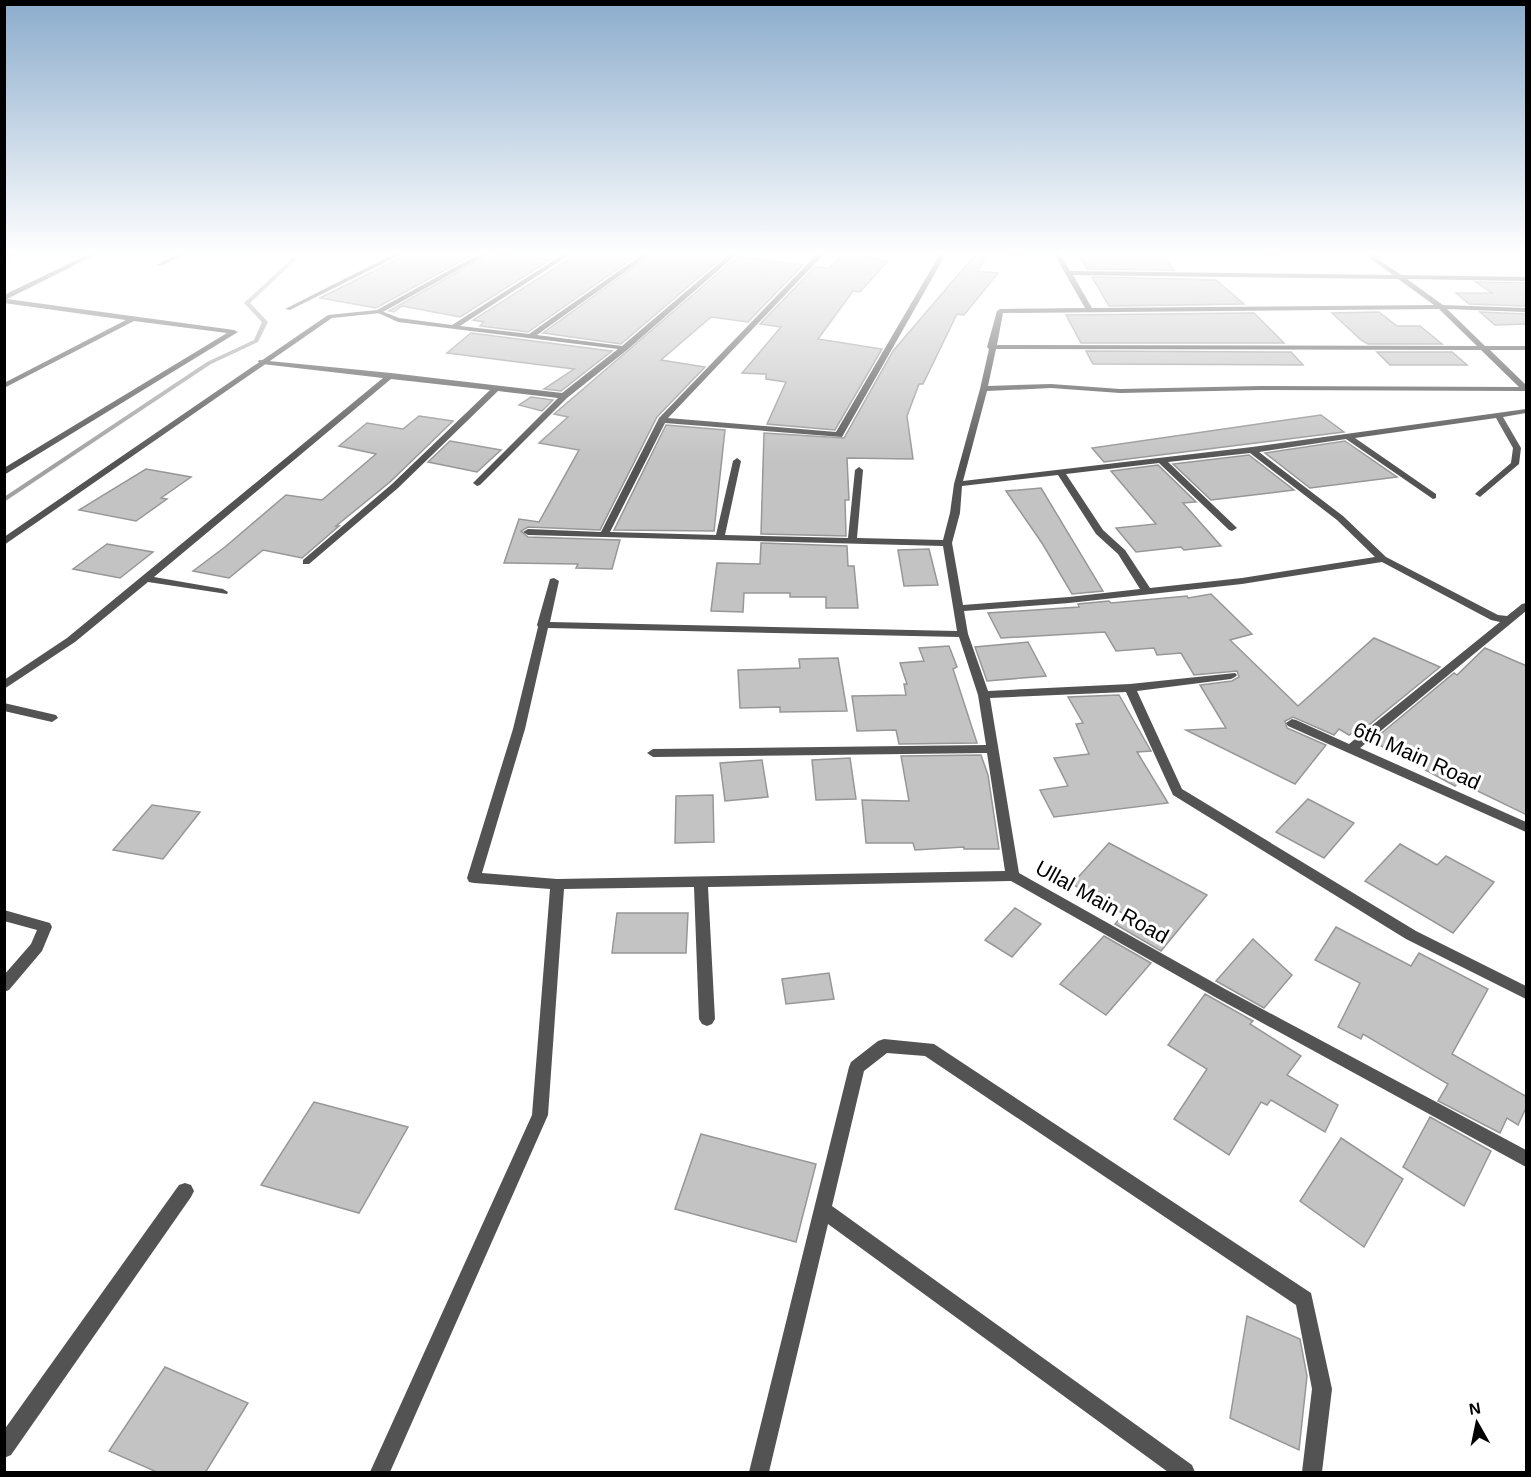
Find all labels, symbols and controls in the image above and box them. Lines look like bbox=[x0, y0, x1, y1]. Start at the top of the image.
street label: 6th Main Road bbox=[1350, 717, 1484, 794]
street label: Ullal Main Road bbox=[1032, 856, 1173, 948]
north arrow bbox=[1447, 1393, 1507, 1453]
text: N bbox=[1468, 1399, 1482, 1418]

